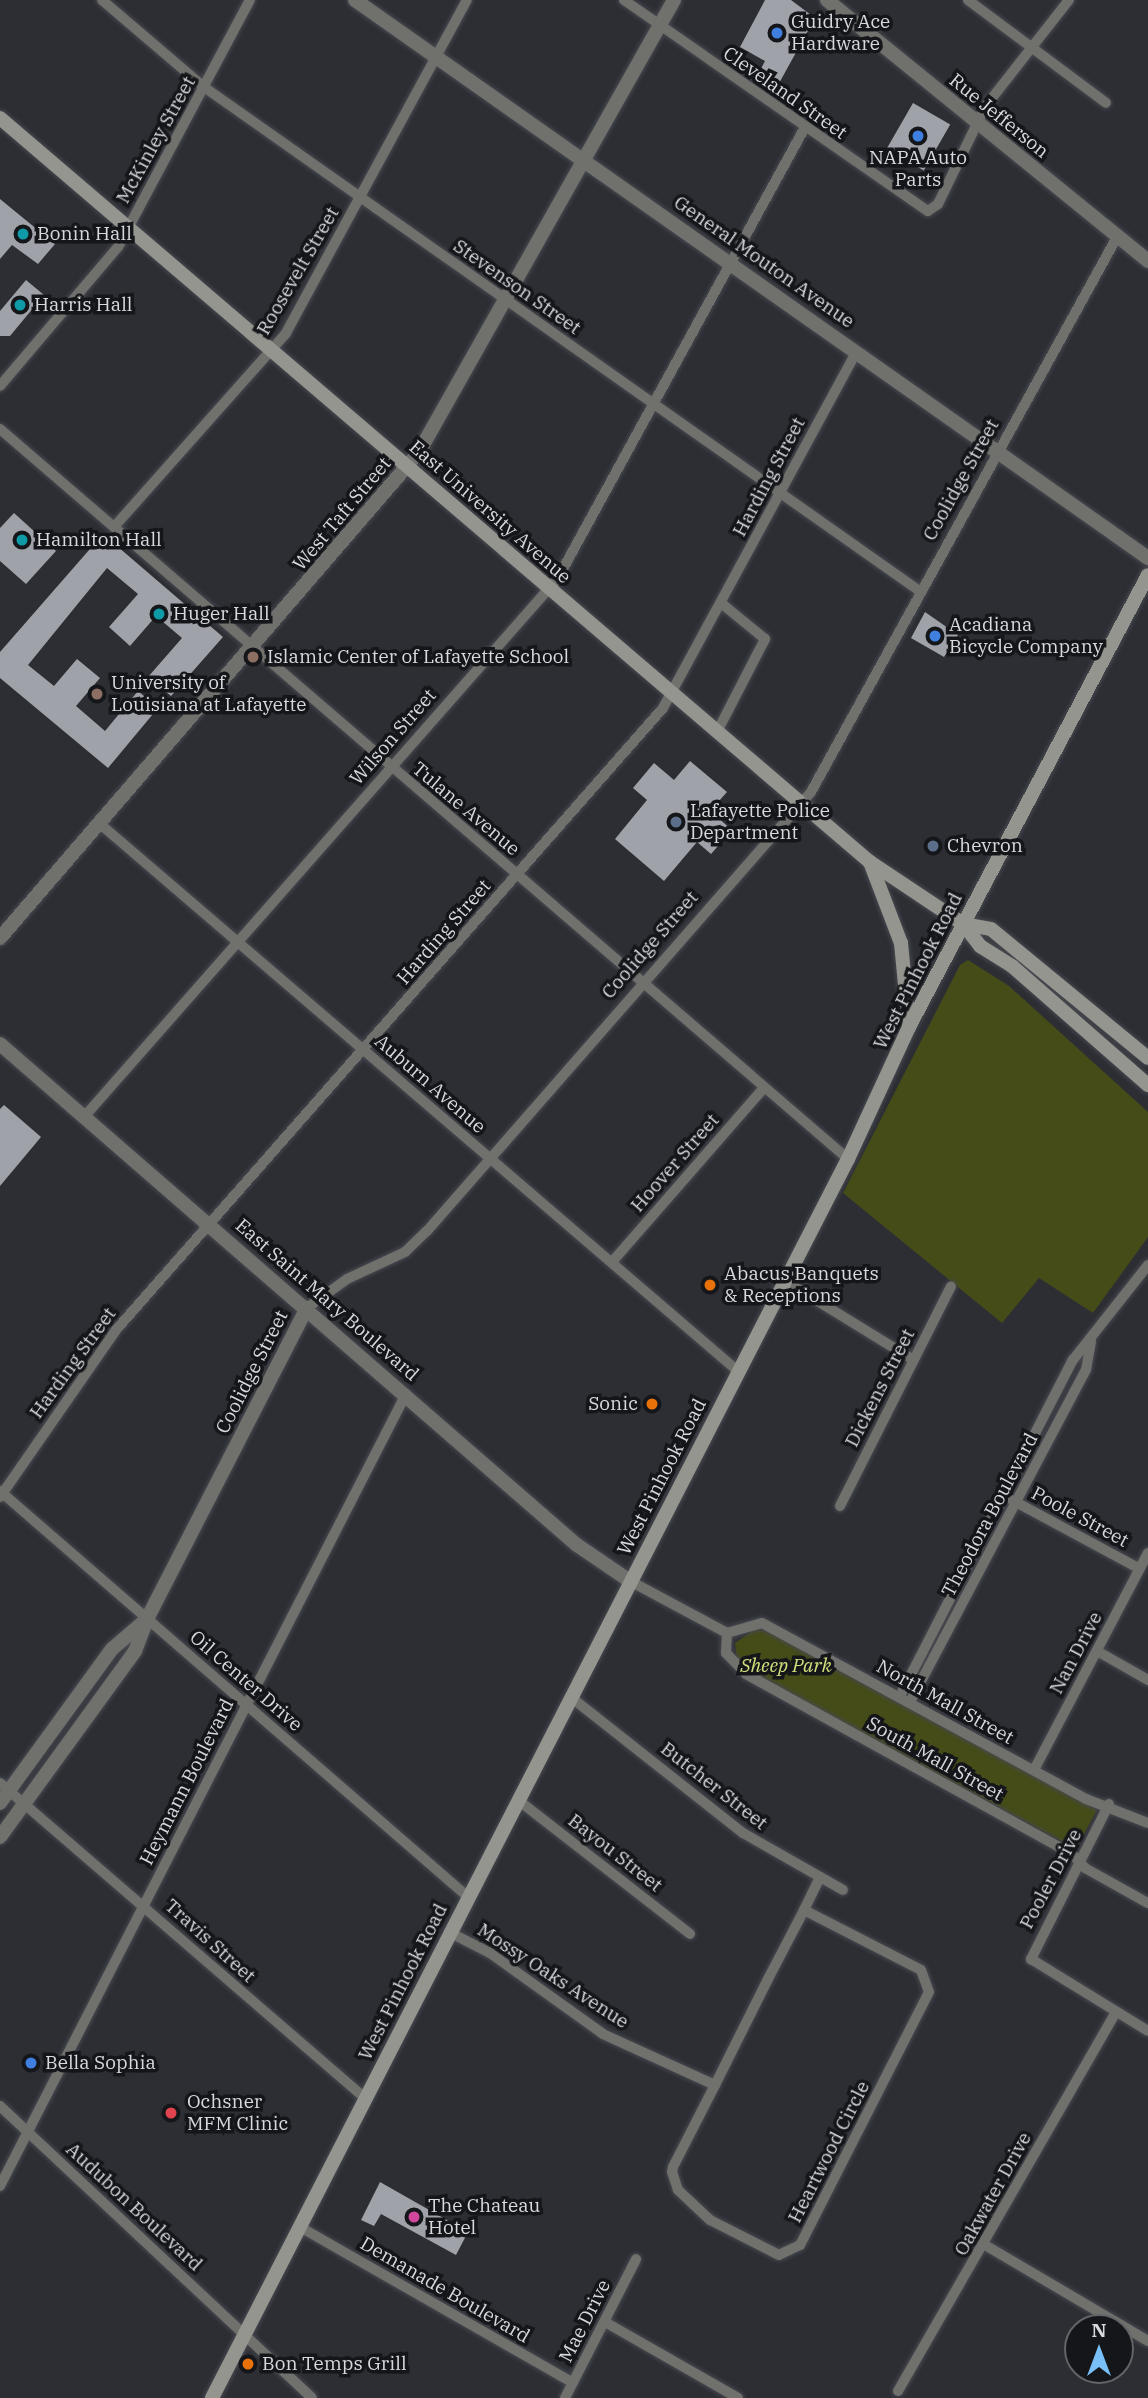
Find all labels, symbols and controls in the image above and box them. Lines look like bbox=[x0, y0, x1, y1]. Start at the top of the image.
place label: Guidry Ace Hardware bbox=[791, 11, 890, 55]
marker: Guidry Ace Hardware bbox=[769, 25, 785, 41]
street label: Cleveland Street bbox=[719, 42, 851, 144]
street label: Rue Jefferson bbox=[945, 69, 1053, 163]
street label: McKinley Street bbox=[112, 73, 200, 207]
marker: NAPA Auto Parts bbox=[910, 128, 926, 144]
place label: NAPA Auto Parts bbox=[869, 147, 967, 191]
street label: General Mouton Avenue bbox=[669, 191, 859, 333]
street label: Roosevelt Street bbox=[252, 203, 344, 339]
place label: Bonin Hall bbox=[37, 223, 132, 245]
marker: Bonin Hall bbox=[15, 226, 31, 242]
street label: Stevenson Street bbox=[449, 235, 585, 339]
place label: Harris Hall bbox=[34, 294, 133, 316]
marker: Harris Hall bbox=[12, 297, 28, 313]
street label: Harding Street bbox=[728, 414, 810, 540]
street label: Coolidge Street bbox=[918, 415, 1004, 545]
street label: East University Avenue bbox=[404, 436, 576, 588]
street label: West Taft Street bbox=[288, 453, 396, 575]
place label: Hamilton Hall bbox=[36, 529, 162, 551]
marker: Hamilton Hall bbox=[14, 532, 30, 548]
place label: Huger Hall bbox=[173, 603, 270, 625]
marker: Huger Hall bbox=[151, 606, 167, 622]
place label: Acadiana Bicycle Company bbox=[949, 614, 1103, 658]
marker: Acadiana Bicycle Company bbox=[927, 628, 943, 644]
place label: Islamic Center of Lafayette School bbox=[267, 646, 569, 668]
marker: Islamic Center of Lafayette School bbox=[245, 649, 261, 665]
place label: University of Louisiana at Lafayette bbox=[111, 672, 306, 716]
street label: Wilson Street bbox=[345, 684, 441, 790]
marker: University of Louisiana at Lafayette bbox=[89, 686, 105, 702]
street label: Tulane Avenue bbox=[408, 757, 524, 861]
place label: Lafayette Police Department bbox=[690, 800, 830, 844]
marker: Lafayette Police Department bbox=[668, 814, 684, 830]
place label: Chevron bbox=[947, 835, 1023, 857]
marker: Chevron bbox=[925, 838, 941, 854]
street label: Harding Street bbox=[392, 875, 496, 989]
street label: Coolidge Street bbox=[597, 887, 703, 1003]
street label: West Pinhook Road bbox=[869, 889, 967, 1053]
street label: Auburn Avenue bbox=[370, 1030, 490, 1138]
street label: Hoover Street bbox=[626, 1109, 724, 1217]
street label: East Saint Mary Boulevard bbox=[231, 1214, 423, 1386]
place label: Abacus Banquets & Receptions bbox=[724, 1263, 879, 1307]
marker: Abacus Banquets & Receptions bbox=[702, 1277, 718, 1293]
street label: Harding Street bbox=[25, 1303, 121, 1423]
street label: Coolidge Street bbox=[211, 1307, 293, 1437]
street label: Dickens Street bbox=[840, 1325, 920, 1451]
place label: Sonic bbox=[588, 1393, 638, 1415]
street label: West Pinhook Road bbox=[613, 1395, 711, 1559]
marker: Sonic bbox=[644, 1396, 660, 1412]
street label: Theodora Boulevard bbox=[937, 1429, 1043, 1601]
street label: Poole Street bbox=[1028, 1482, 1132, 1552]
street label: Nan Drive bbox=[1045, 1608, 1107, 1698]
street label: Oil Center Drive bbox=[185, 1626, 307, 1736]
park label: Sheep Park bbox=[740, 1655, 832, 1677]
street label: North Mall Street bbox=[873, 1655, 1017, 1749]
street label: Heymann Boulevard bbox=[135, 1695, 239, 1869]
street label: South Mall Street bbox=[863, 1712, 1007, 1806]
street label: Butcher Street bbox=[656, 1737, 772, 1835]
street label: Bayou Street bbox=[563, 1809, 667, 1897]
street label: Pooler Drive bbox=[1015, 1825, 1087, 1933]
street label: Travis Street bbox=[160, 1894, 260, 1988]
street label: West Pinhook Road bbox=[354, 1900, 452, 2064]
street label: Mossy Oaks Avenue bbox=[473, 1919, 633, 2033]
place label: Bella Sophia bbox=[45, 2052, 156, 2074]
marker: Bella Sophia bbox=[23, 2055, 39, 2071]
street label: Heartwood Circle bbox=[783, 2077, 875, 2227]
place label: Ochsner MFM Clinic bbox=[187, 2091, 288, 2135]
marker: Ochsner MFM Clinic bbox=[161, 2103, 181, 2123]
street label: Oakwater Drive bbox=[950, 2128, 1036, 2260]
street label: Audubon Boulevard bbox=[61, 2138, 207, 2276]
place label: The Chateau Hotel bbox=[428, 2195, 540, 2239]
marker: The Chateau Hotel bbox=[406, 2209, 422, 2225]
street label: Demanade Boulevard bbox=[356, 2232, 534, 2348]
street label: Mae Drive bbox=[555, 2276, 615, 2366]
north arrow bbox=[1064, 2314, 1134, 2384]
text: N bbox=[1091, 2318, 1107, 2342]
place label: Bon Temps Grill bbox=[262, 2353, 407, 2375]
marker: Bon Temps Grill bbox=[240, 2356, 256, 2372]

